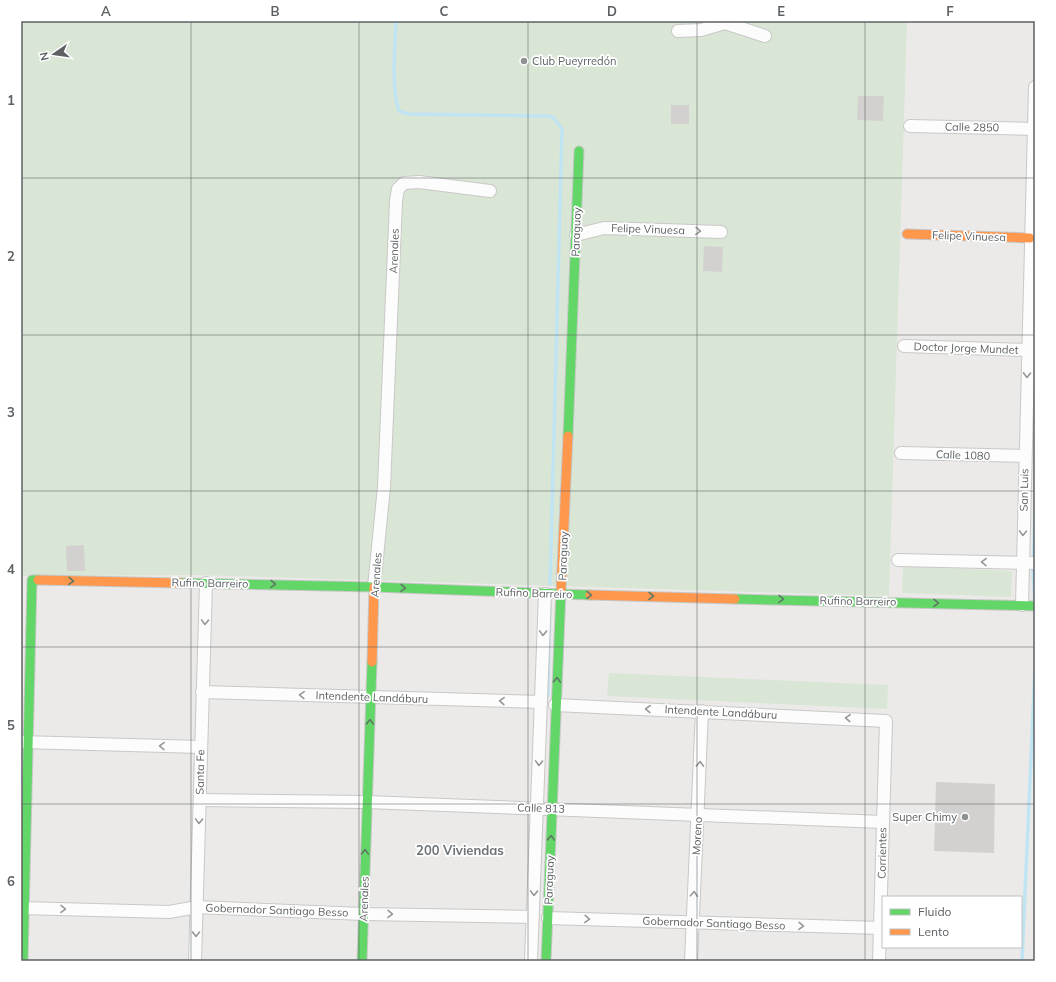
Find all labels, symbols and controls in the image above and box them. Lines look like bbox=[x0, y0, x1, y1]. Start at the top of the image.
text: A bbox=[101, 3, 111, 19]
text: B bbox=[271, 3, 280, 19]
text: C bbox=[440, 3, 449, 19]
text: D bbox=[607, 3, 617, 19]
text: E bbox=[777, 3, 785, 19]
text: F bbox=[946, 3, 954, 19]
north arrow bbox=[34, 34, 74, 74]
text: N bbox=[37, 51, 52, 62]
place label: Club Pueyrredón bbox=[532, 54, 616, 68]
marker: Club Pueyrredón bbox=[519, 56, 529, 66]
text: 1 bbox=[7, 92, 15, 108]
street label: Calle 2850 bbox=[945, 120, 1000, 134]
street label: Paraguay bbox=[568, 207, 584, 257]
street label: Felipe Vinuesa bbox=[611, 221, 685, 237]
one-way arrow bbox=[695, 227, 701, 235]
street label: Arenales bbox=[386, 228, 402, 274]
street label: Felipe Vinuesa bbox=[932, 228, 1006, 244]
text: 2 bbox=[7, 248, 15, 264]
street label: Doctor Jorge Mundet bbox=[913, 339, 1019, 357]
one-way arrow bbox=[1023, 372, 1031, 378]
text: 3 bbox=[7, 404, 15, 420]
street label: Calle 1080 bbox=[936, 447, 991, 463]
street label: San Luis bbox=[1017, 468, 1031, 512]
one-way arrow bbox=[1019, 530, 1027, 536]
street label: Paraguay bbox=[555, 531, 571, 581]
street label: Arenales bbox=[367, 552, 385, 598]
one-way arrow bbox=[981, 557, 987, 566]
text: 4 bbox=[7, 561, 15, 577]
street label: Rufino Barreiro bbox=[172, 575, 248, 591]
one-way arrow bbox=[68, 577, 74, 585]
one-way arrow bbox=[270, 580, 276, 588]
one-way arrow bbox=[400, 584, 406, 592]
street label: Rufino Barreiro bbox=[495, 585, 573, 601]
one-way arrow bbox=[586, 590, 592, 599]
one-way arrow bbox=[648, 592, 654, 600]
street label: Rufino Barreiro bbox=[820, 593, 896, 609]
one-way arrow bbox=[778, 595, 784, 603]
one-way arrow bbox=[933, 599, 939, 607]
one-way arrow bbox=[201, 619, 209, 625]
one-way arrow bbox=[539, 630, 548, 636]
one-way arrow bbox=[552, 677, 561, 683]
street label: Intendente Landáburu bbox=[315, 688, 429, 706]
one-way arrow bbox=[299, 690, 305, 699]
one-way arrow bbox=[499, 696, 505, 705]
street label: Intendente Landáburu bbox=[664, 702, 778, 722]
one-way arrow bbox=[645, 705, 651, 713]
one-way arrow bbox=[845, 714, 851, 723]
text: 5 bbox=[7, 717, 15, 733]
one-way arrow bbox=[366, 719, 374, 725]
one-way arrow bbox=[159, 741, 165, 750]
street label: Santa Fe bbox=[193, 749, 207, 795]
one-way arrow bbox=[534, 760, 543, 766]
one-way arrow bbox=[696, 761, 704, 767]
street label: Calle 813 bbox=[517, 800, 565, 816]
place label: Super Chimy bbox=[892, 810, 957, 824]
marker: Super Chimy bbox=[960, 812, 970, 822]
street label: Moreno bbox=[689, 816, 705, 856]
one-way arrow bbox=[195, 818, 203, 824]
street label: Corrientes bbox=[875, 827, 889, 879]
one-way arrow bbox=[547, 835, 555, 841]
district label: 200 Viviendas bbox=[416, 842, 504, 858]
one-way arrow bbox=[361, 849, 370, 855]
street label: Paraguay bbox=[541, 855, 557, 905]
text: 6 bbox=[7, 873, 15, 889]
street label: Arenales bbox=[356, 876, 372, 922]
one-way arrow bbox=[530, 890, 538, 896]
one-way arrow bbox=[690, 891, 699, 897]
legend bbox=[882, 896, 1022, 948]
street label: Gobernador Santiago Besso bbox=[205, 901, 349, 919]
text: Fluido bbox=[918, 904, 952, 919]
one-way arrow bbox=[60, 905, 66, 914]
one-way arrow bbox=[387, 910, 393, 918]
street label: Gobernador Santiago Besso bbox=[642, 914, 786, 932]
one-way arrow bbox=[584, 915, 590, 923]
one-way arrow bbox=[798, 921, 804, 930]
text: Lento bbox=[918, 924, 949, 939]
one-way arrow bbox=[192, 931, 200, 937]

